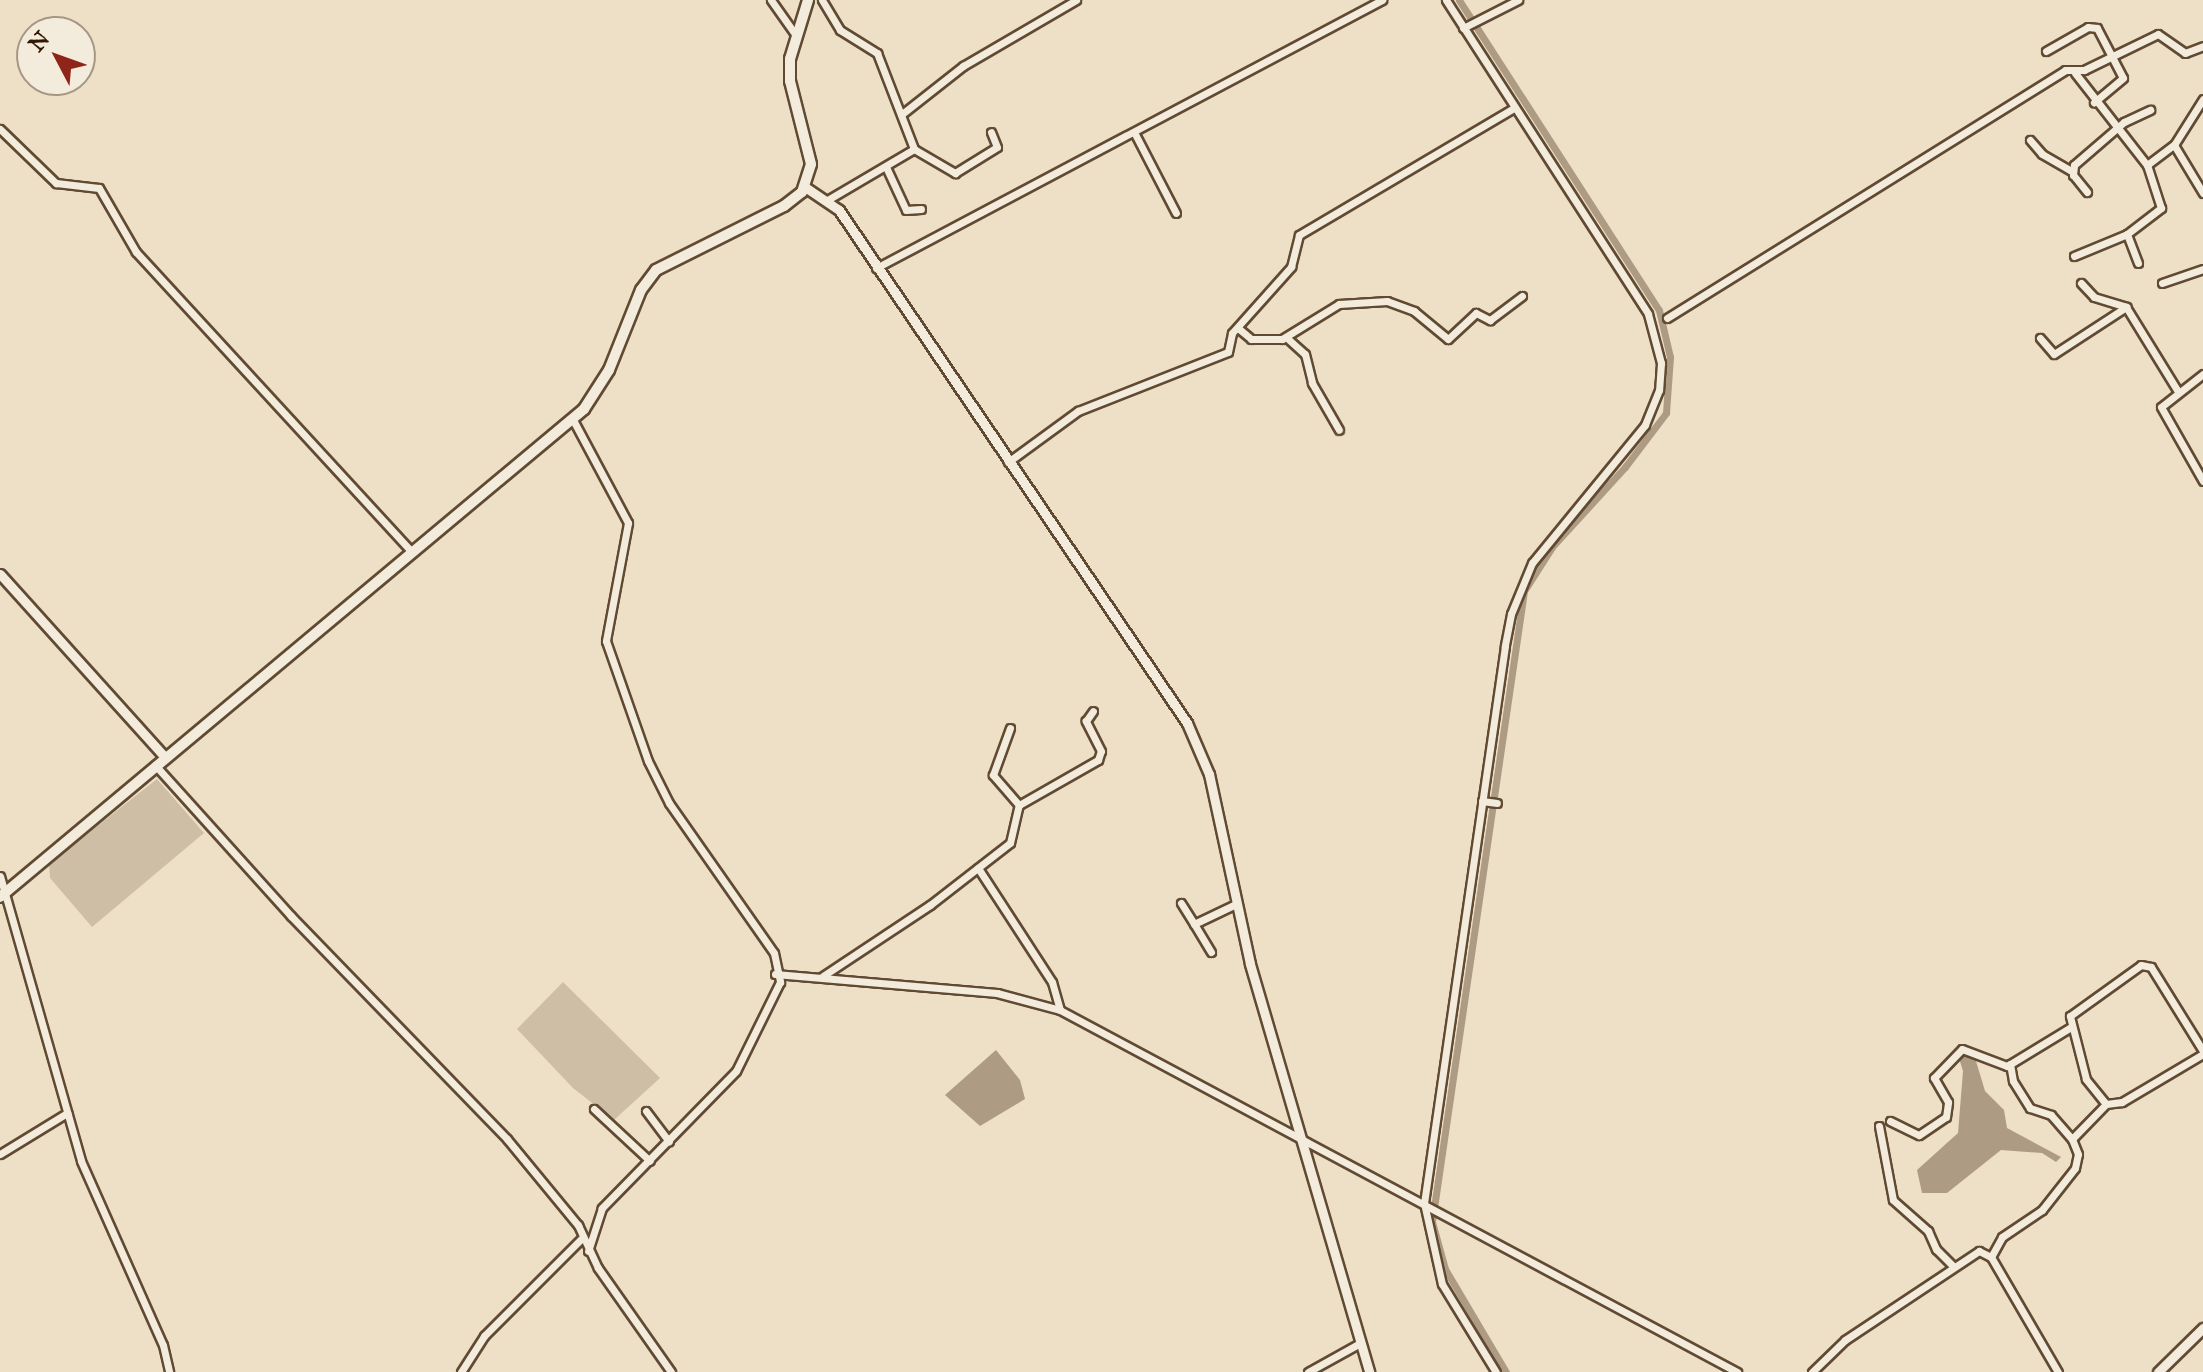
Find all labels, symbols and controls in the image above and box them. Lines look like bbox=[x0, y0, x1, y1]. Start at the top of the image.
north arrow bbox=[16, 16, 96, 96]
text: N bbox=[23, 25, 55, 57]

